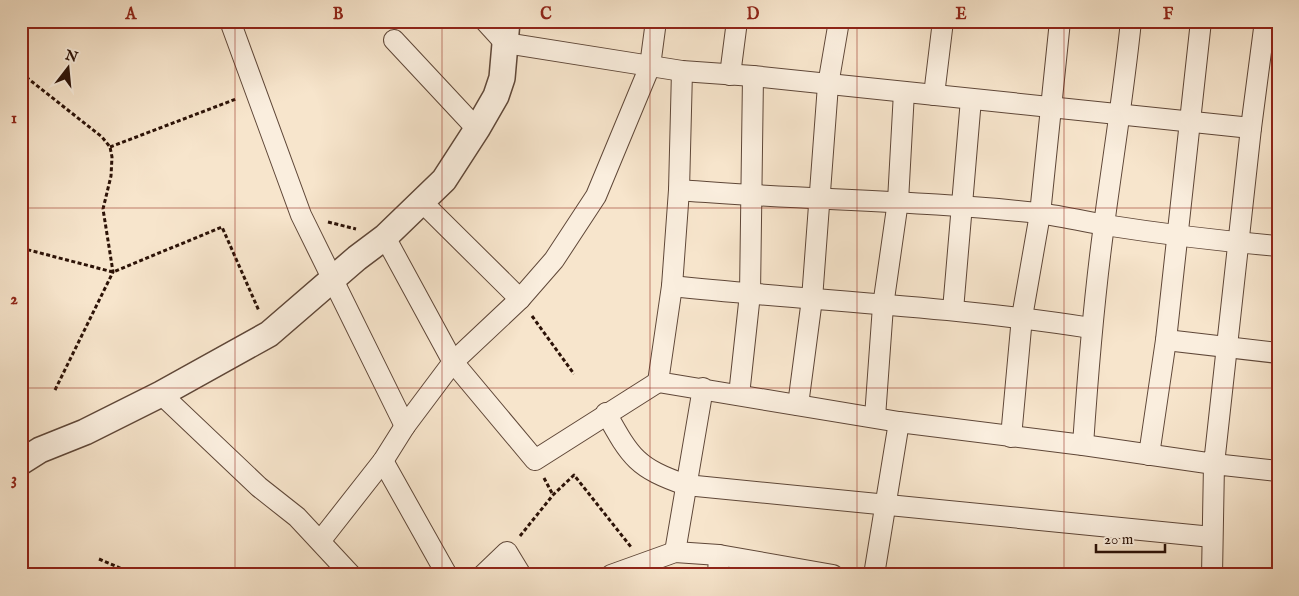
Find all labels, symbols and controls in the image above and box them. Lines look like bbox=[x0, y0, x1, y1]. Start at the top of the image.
text: A bbox=[125, 5, 138, 25]
text: B bbox=[333, 5, 344, 25]
text: C bbox=[540, 5, 552, 25]
text: D bbox=[747, 5, 760, 25]
text: E bbox=[955, 5, 967, 25]
text: F bbox=[1163, 5, 1174, 25]
north arrow bbox=[42, 42, 92, 92]
text: N bbox=[62, 46, 80, 67]
text: 1 bbox=[11, 109, 17, 129]
text: 2 bbox=[10, 290, 18, 310]
text: 3 bbox=[11, 470, 17, 490]
scale bar bbox=[1096, 521, 1165, 553]
text: 20 m bbox=[1104, 530, 1134, 549]

